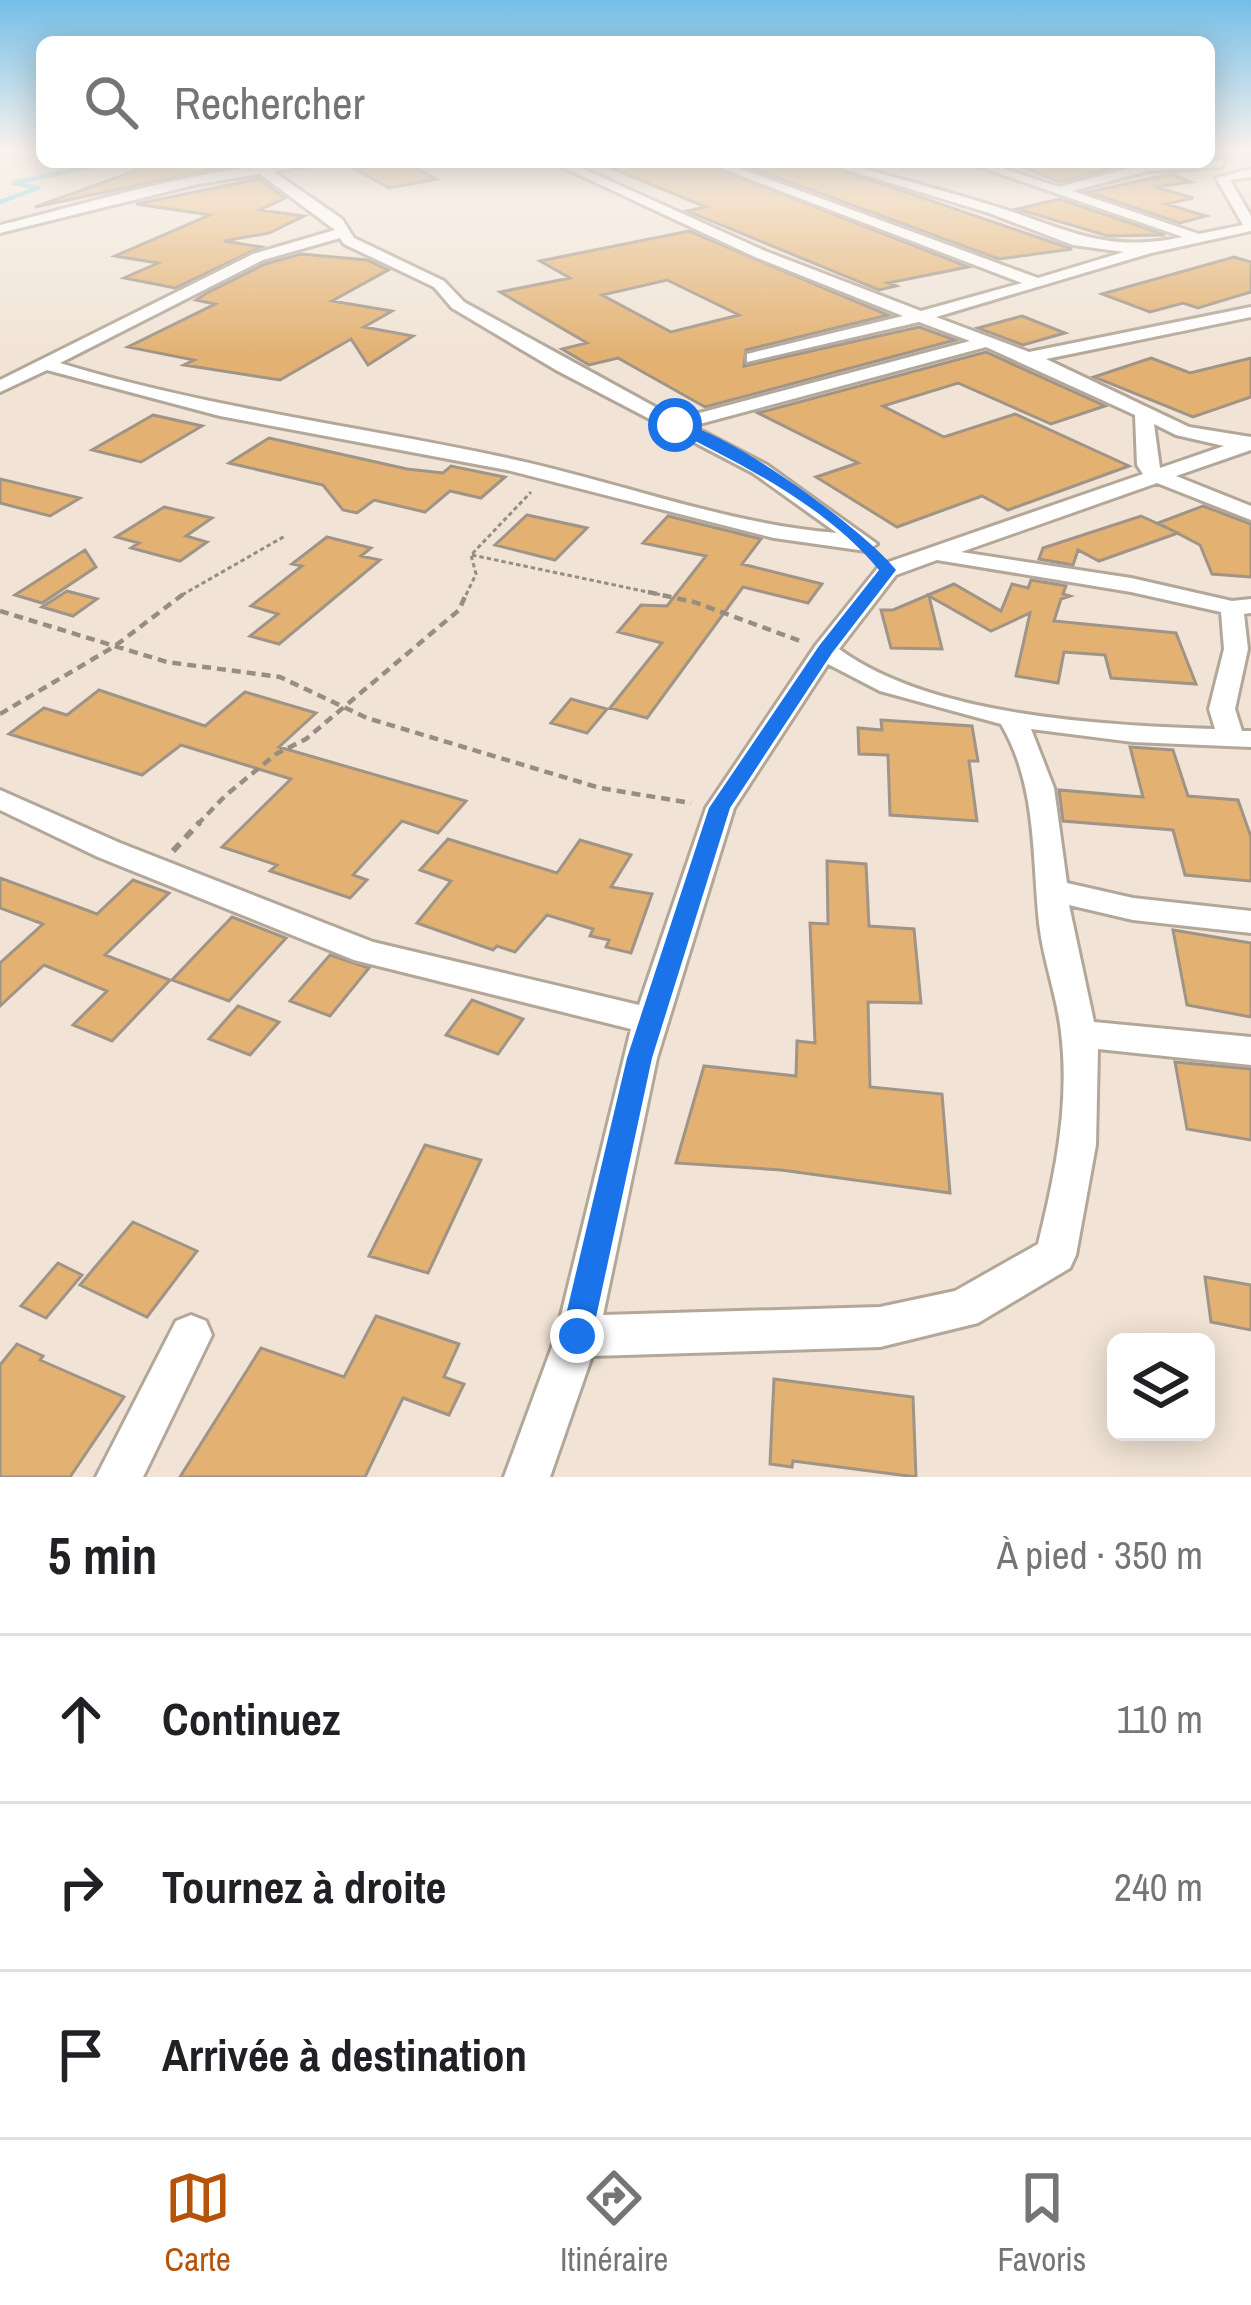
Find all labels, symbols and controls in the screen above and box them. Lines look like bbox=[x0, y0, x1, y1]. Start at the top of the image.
search box bbox=[36, 36, 1215, 168]
icon: search bbox=[78, 69, 144, 135]
text: Rechercher bbox=[174, 72, 365, 133]
route start bbox=[648, 398, 702, 452]
route end bbox=[550, 1309, 604, 1363]
map controls bbox=[1107, 1333, 1215, 1441]
button: layers bbox=[1107, 1333, 1215, 1441]
text: 5 min bbox=[48, 1521, 157, 1590]
text: À pied · 350 m bbox=[997, 1529, 1203, 1581]
icon: ahead bbox=[48, 1686, 114, 1752]
text: Continuez bbox=[162, 1688, 340, 1749]
text: 110 m bbox=[1116, 1693, 1203, 1745]
icon: right bbox=[48, 1854, 114, 1920]
text: Tournez à droite bbox=[162, 1856, 446, 1917]
text: 240 m bbox=[1114, 1861, 1203, 1913]
icon: arrive bbox=[48, 2022, 114, 2088]
text: Arrivée à destination bbox=[162, 2024, 527, 2085]
tab: Carte bbox=[165, 2165, 231, 2281]
tab: Itinéraire bbox=[560, 2165, 668, 2281]
tab: Favoris bbox=[997, 2165, 1086, 2281]

